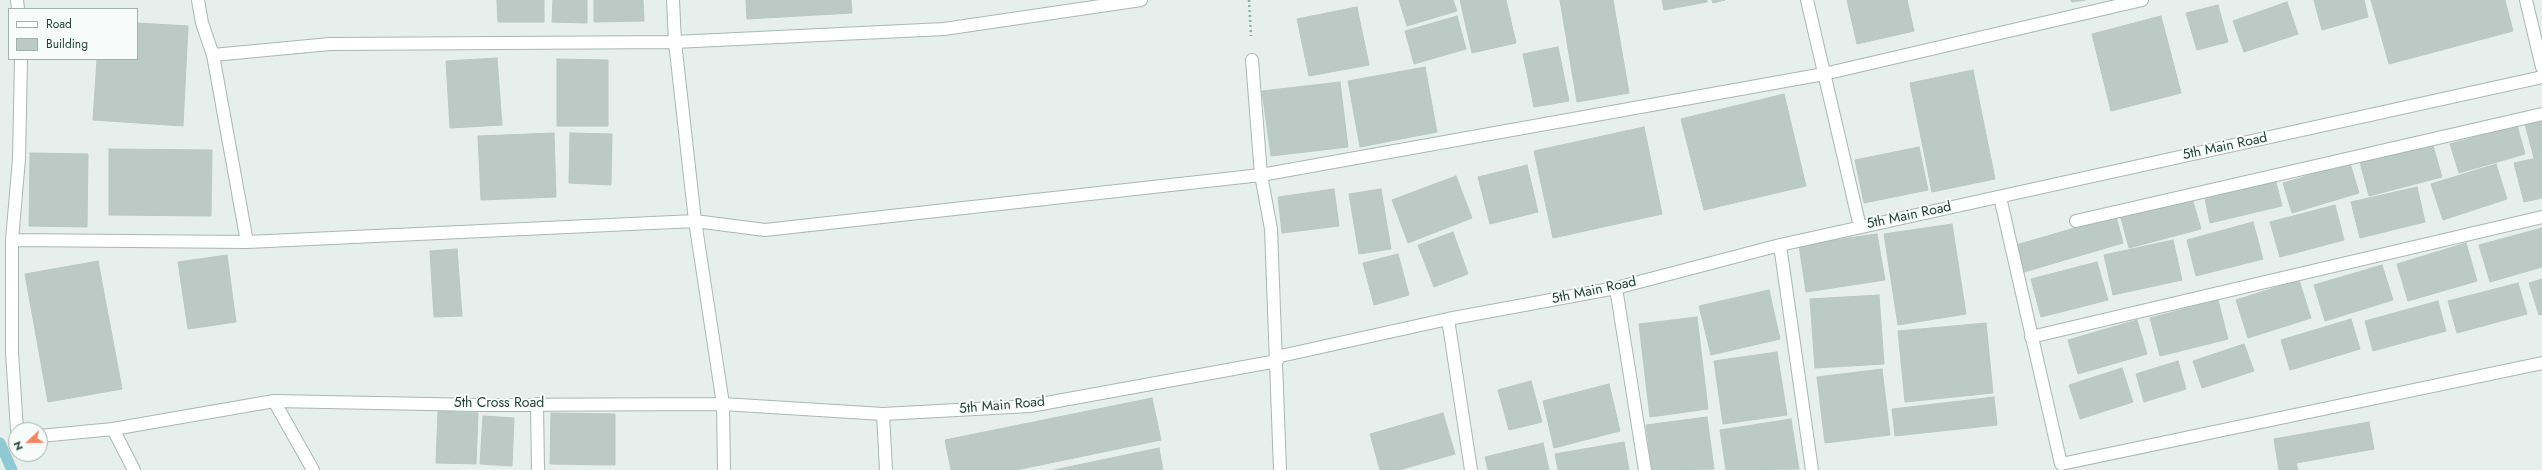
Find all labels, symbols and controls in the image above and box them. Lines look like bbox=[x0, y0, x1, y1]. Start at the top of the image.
legend bbox=[8, 8, 138, 60]
text: Road bbox=[46, 15, 72, 33]
text: Building bbox=[46, 35, 88, 53]
street label: 5th Main Road bbox=[2181, 130, 2269, 164]
street label: 5th Main Road bbox=[1865, 199, 1953, 233]
street label: 5th Main Road bbox=[1550, 274, 1638, 308]
street label: 5th Main Road bbox=[958, 394, 1046, 418]
street label: 5th Cross Road bbox=[454, 396, 544, 412]
north arrow bbox=[8, 422, 48, 462]
text: N bbox=[9, 439, 27, 453]

